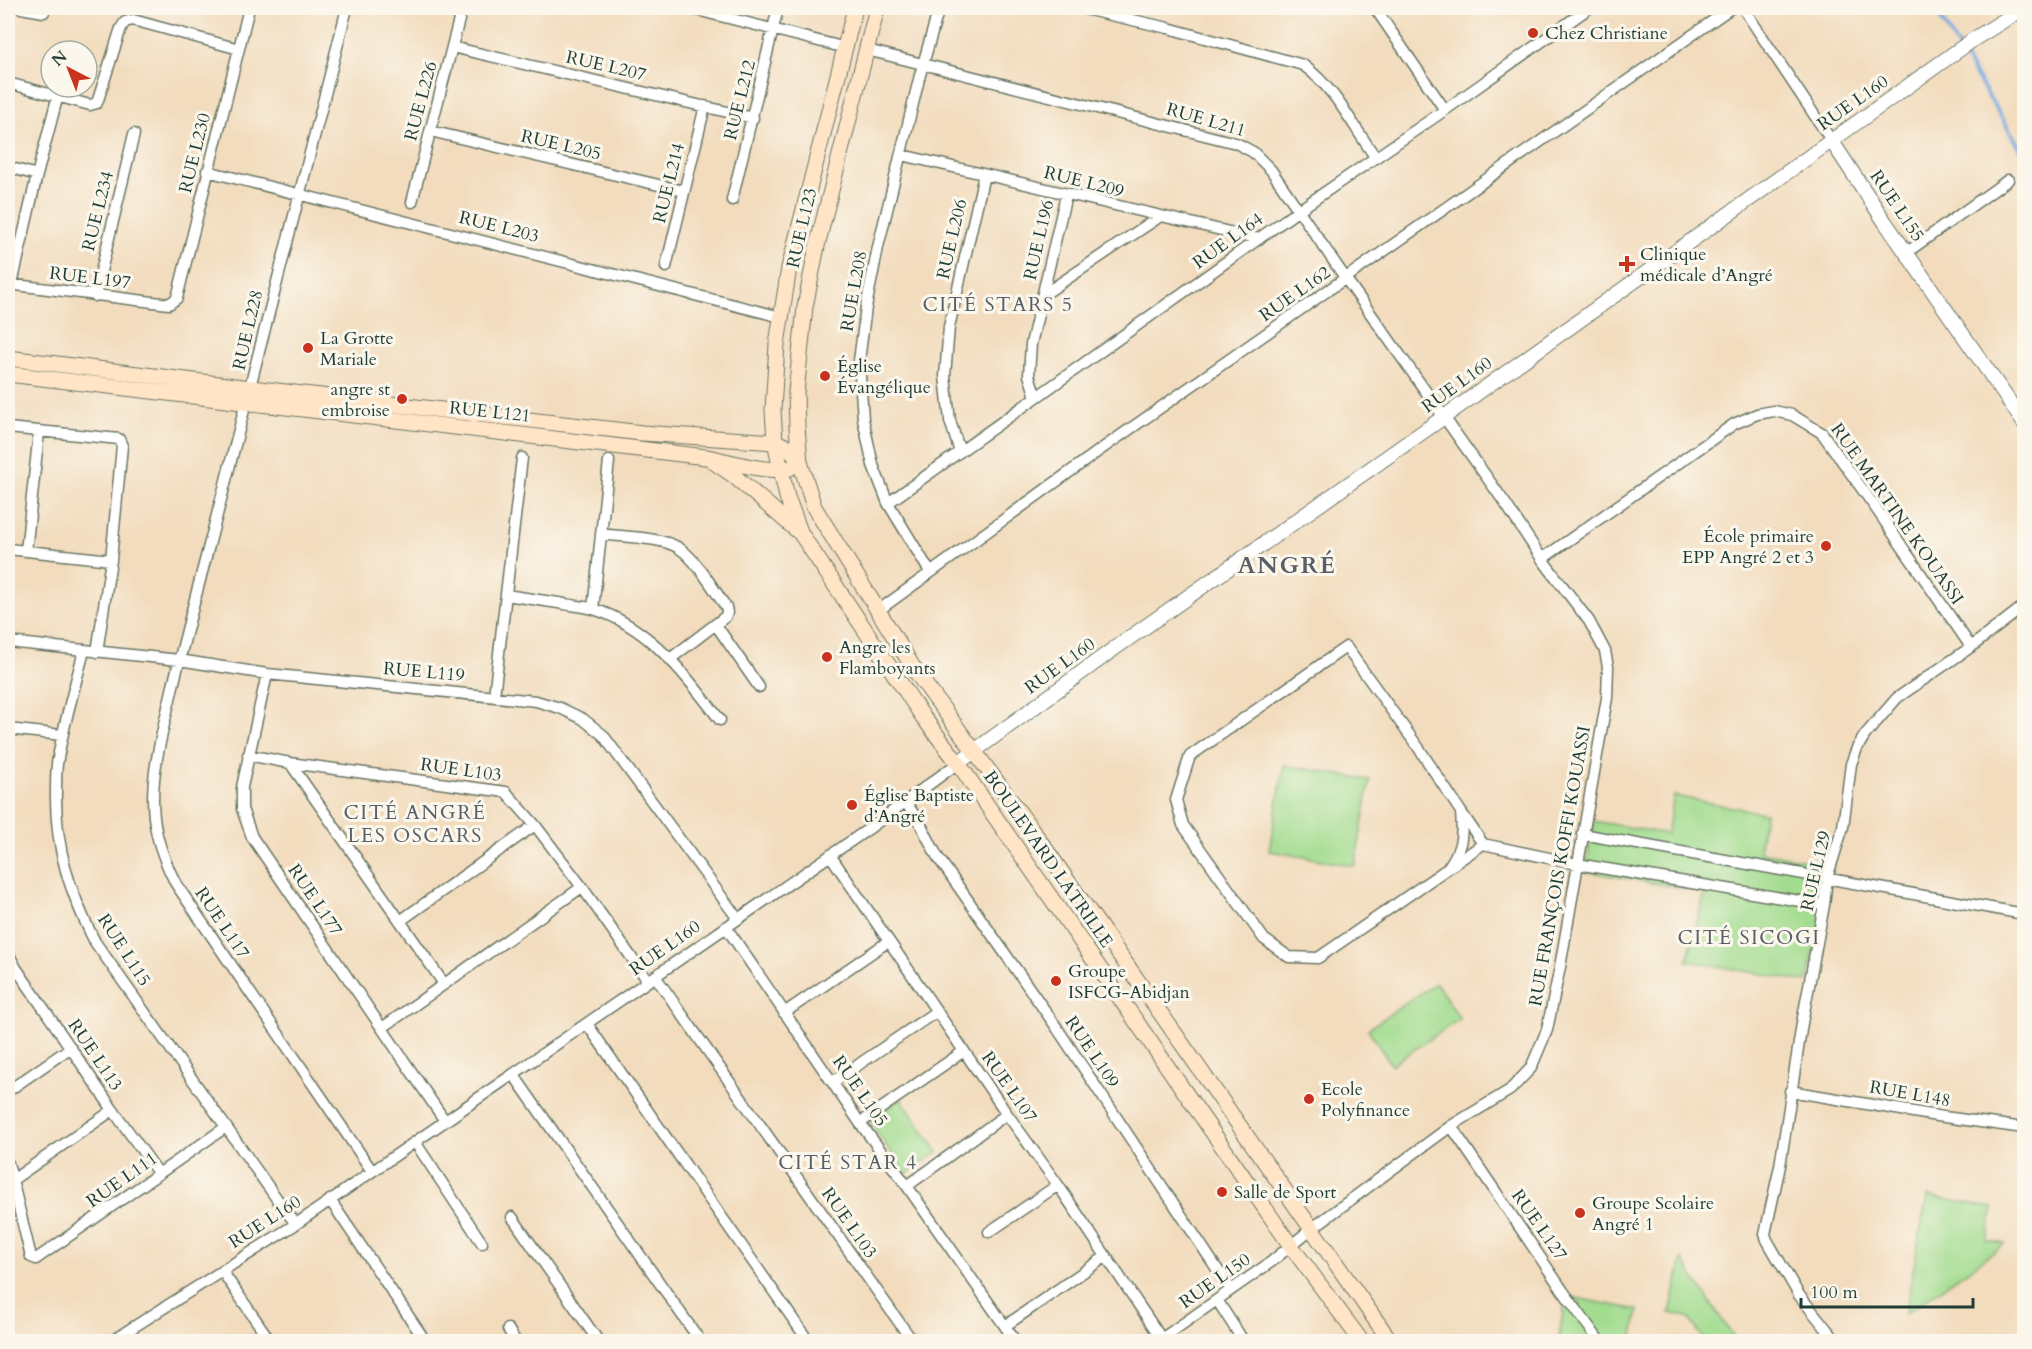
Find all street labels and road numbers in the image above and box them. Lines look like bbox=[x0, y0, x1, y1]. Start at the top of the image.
street label: RUE L207 bbox=[563, 45, 649, 87]
street label: RUE L212 bbox=[718, 57, 762, 143]
street label: RUE L226 bbox=[398, 58, 444, 144]
street label: RUE L160 bbox=[1812, 69, 1894, 137]
street label: RUE L211 bbox=[1163, 97, 1249, 143]
street label: RUE L230 bbox=[173, 110, 217, 196]
street label: RUE L205 bbox=[518, 124, 604, 166]
street label: RUE L214 bbox=[647, 140, 691, 226]
street label: RUE L209 bbox=[1041, 160, 1127, 204]
street label: RUE L155 bbox=[1864, 165, 1930, 247]
street label: RUE L234 bbox=[76, 168, 120, 254]
street label: RUE L123 bbox=[781, 185, 823, 271]
street label: RUE L206 bbox=[931, 196, 973, 282]
street label: RUE L196 bbox=[1018, 197, 1060, 283]
street label: RUE L203 bbox=[456, 205, 542, 249]
street label: RUE L164 bbox=[1188, 207, 1268, 275]
street label: RUE L208 bbox=[835, 249, 873, 333]
street label: RUE L162 bbox=[1254, 260, 1336, 328]
street label: RUE L197 bbox=[48, 261, 132, 295]
street label: RUE L228 bbox=[227, 287, 269, 373]
street label: RUE L160 bbox=[1417, 351, 1497, 419]
street label: RUE L121 bbox=[448, 395, 532, 429]
street label: RUE MARTINE KOUASSI bbox=[1825, 418, 1969, 610]
street label: RUE L160 bbox=[1020, 632, 1100, 700]
street label: RUE L119 bbox=[382, 656, 466, 688]
street label: RUE FRANÇOIS KOFFI KOUASSI bbox=[1523, 724, 1597, 1008]
street label: RUE L103 bbox=[419, 752, 503, 788]
street label: BOULEVARD LATRILLE bbox=[977, 765, 1119, 953]
street label: RUE L129 bbox=[1795, 828, 1837, 914]
street label: RUE L177 bbox=[282, 859, 348, 941]
street label: RUE L117 bbox=[189, 882, 255, 964]
street label: RUE L115 bbox=[91, 909, 157, 991]
street label: RUE L160 bbox=[624, 914, 706, 982]
street label: RUE L109 bbox=[1059, 1011, 1125, 1093]
street label: RUE L113 bbox=[62, 1014, 128, 1096]
street label: RUE L107 bbox=[975, 1046, 1043, 1128]
street label: RUE L105 bbox=[826, 1050, 894, 1132]
street label: RUE L148 bbox=[1868, 1075, 1952, 1113]
street label: RUE L111 bbox=[81, 1146, 163, 1214]
street label: RUE L103 bbox=[815, 1182, 883, 1264]
street label: RUE L127 bbox=[1505, 1184, 1573, 1266]
street label: RUE L160 bbox=[224, 1189, 306, 1255]
street label: RUE L150 bbox=[1174, 1247, 1256, 1315]

